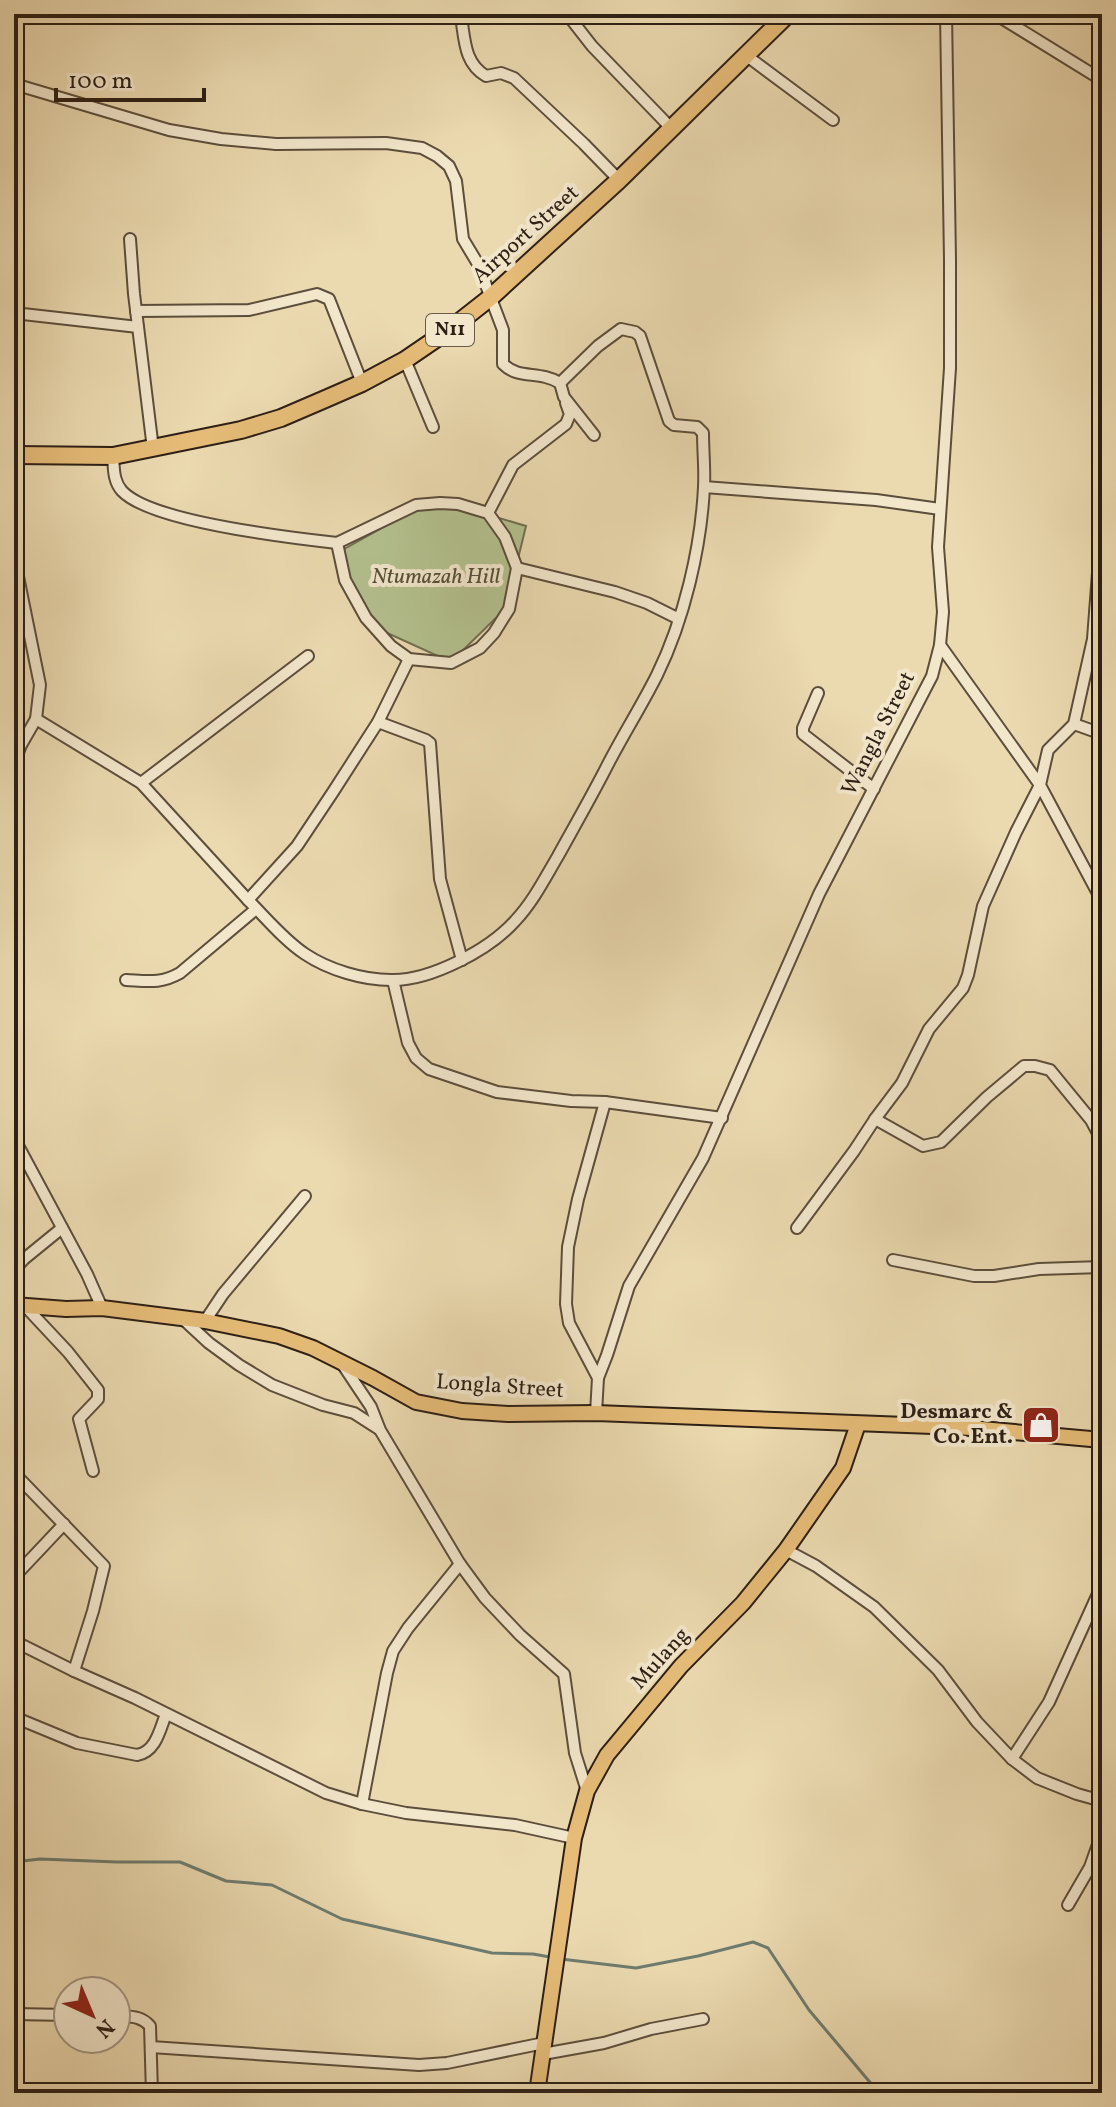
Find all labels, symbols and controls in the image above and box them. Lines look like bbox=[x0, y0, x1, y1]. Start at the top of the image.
scale bar bbox=[56, 52, 204, 102]
text: 100 m bbox=[68, 65, 133, 99]
street label: Airport Street bbox=[466, 178, 587, 292]
road number: N11 bbox=[426, 314, 474, 346]
park label: Ntumazah Hill bbox=[372, 562, 501, 593]
street label: Wangla Street bbox=[834, 666, 924, 801]
street label: Longla Street bbox=[435, 1367, 565, 1407]
place label: Desmarc & Co. Ent. bbox=[900, 1397, 1013, 1453]
shop icon: Desmarc & Co. Ent. bbox=[1020, 1404, 1062, 1446]
street label: Mulang bbox=[625, 1621, 697, 1697]
north arrow bbox=[52, 1975, 132, 2055]
text: N bbox=[88, 2011, 121, 2044]

